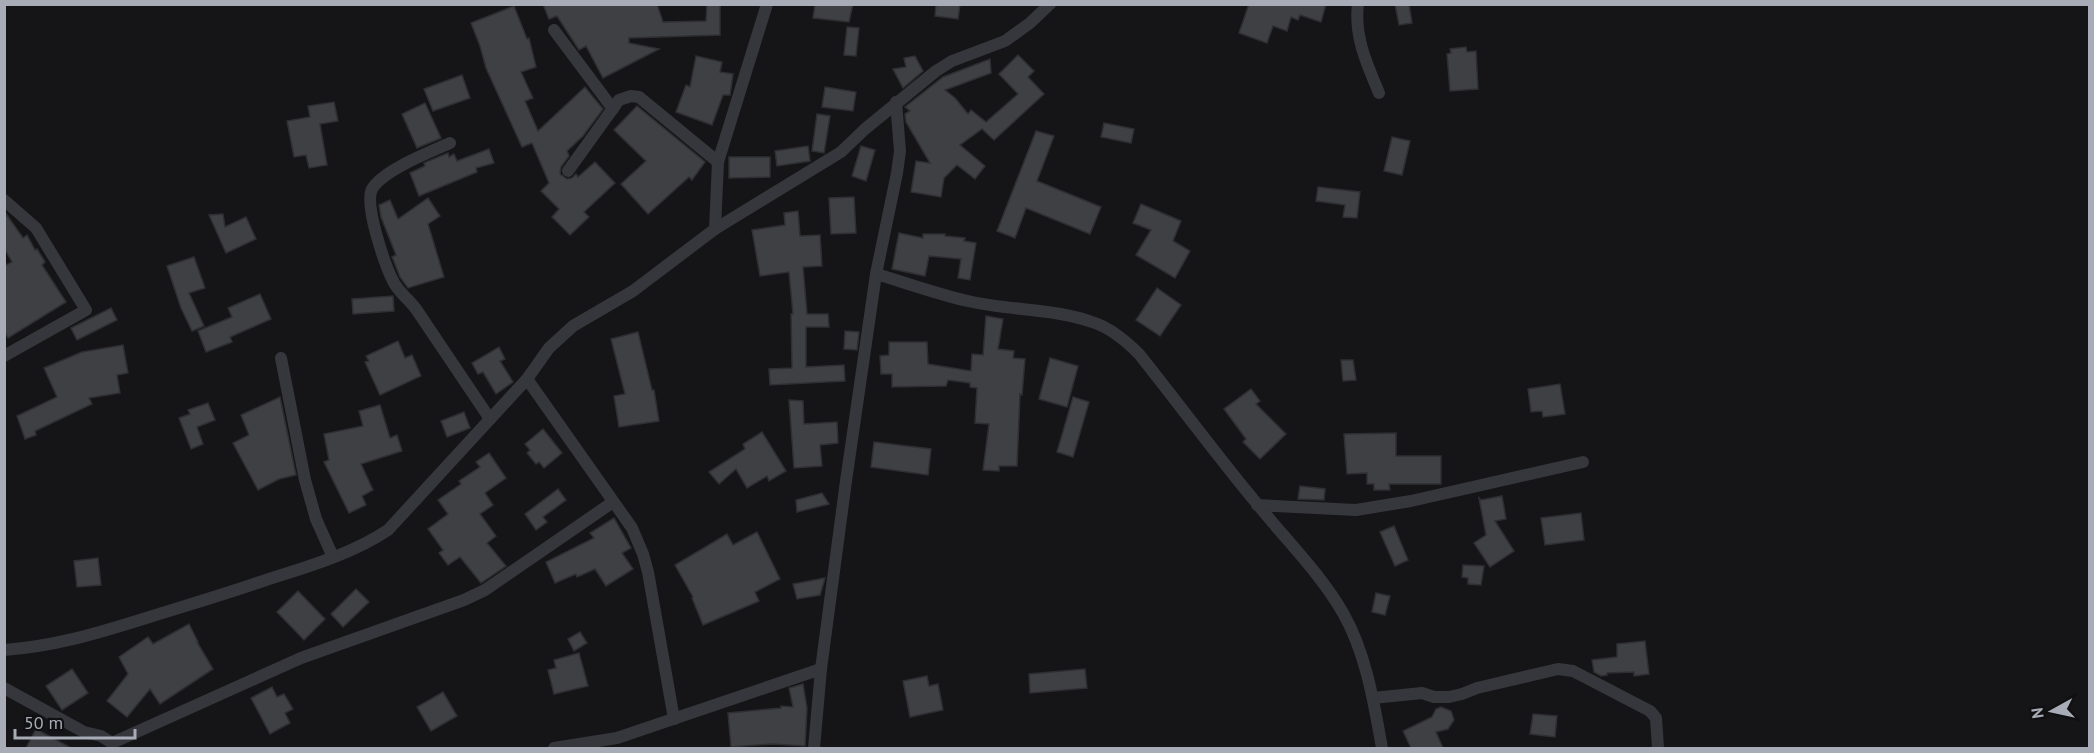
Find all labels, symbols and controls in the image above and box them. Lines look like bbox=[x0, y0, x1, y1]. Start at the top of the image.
north arrow bbox=[2022, 681, 2082, 741]
scale bar bbox=[15, 702, 135, 740]
text: N bbox=[2027, 706, 2048, 720]
text: 50 m bbox=[24, 711, 63, 734]

